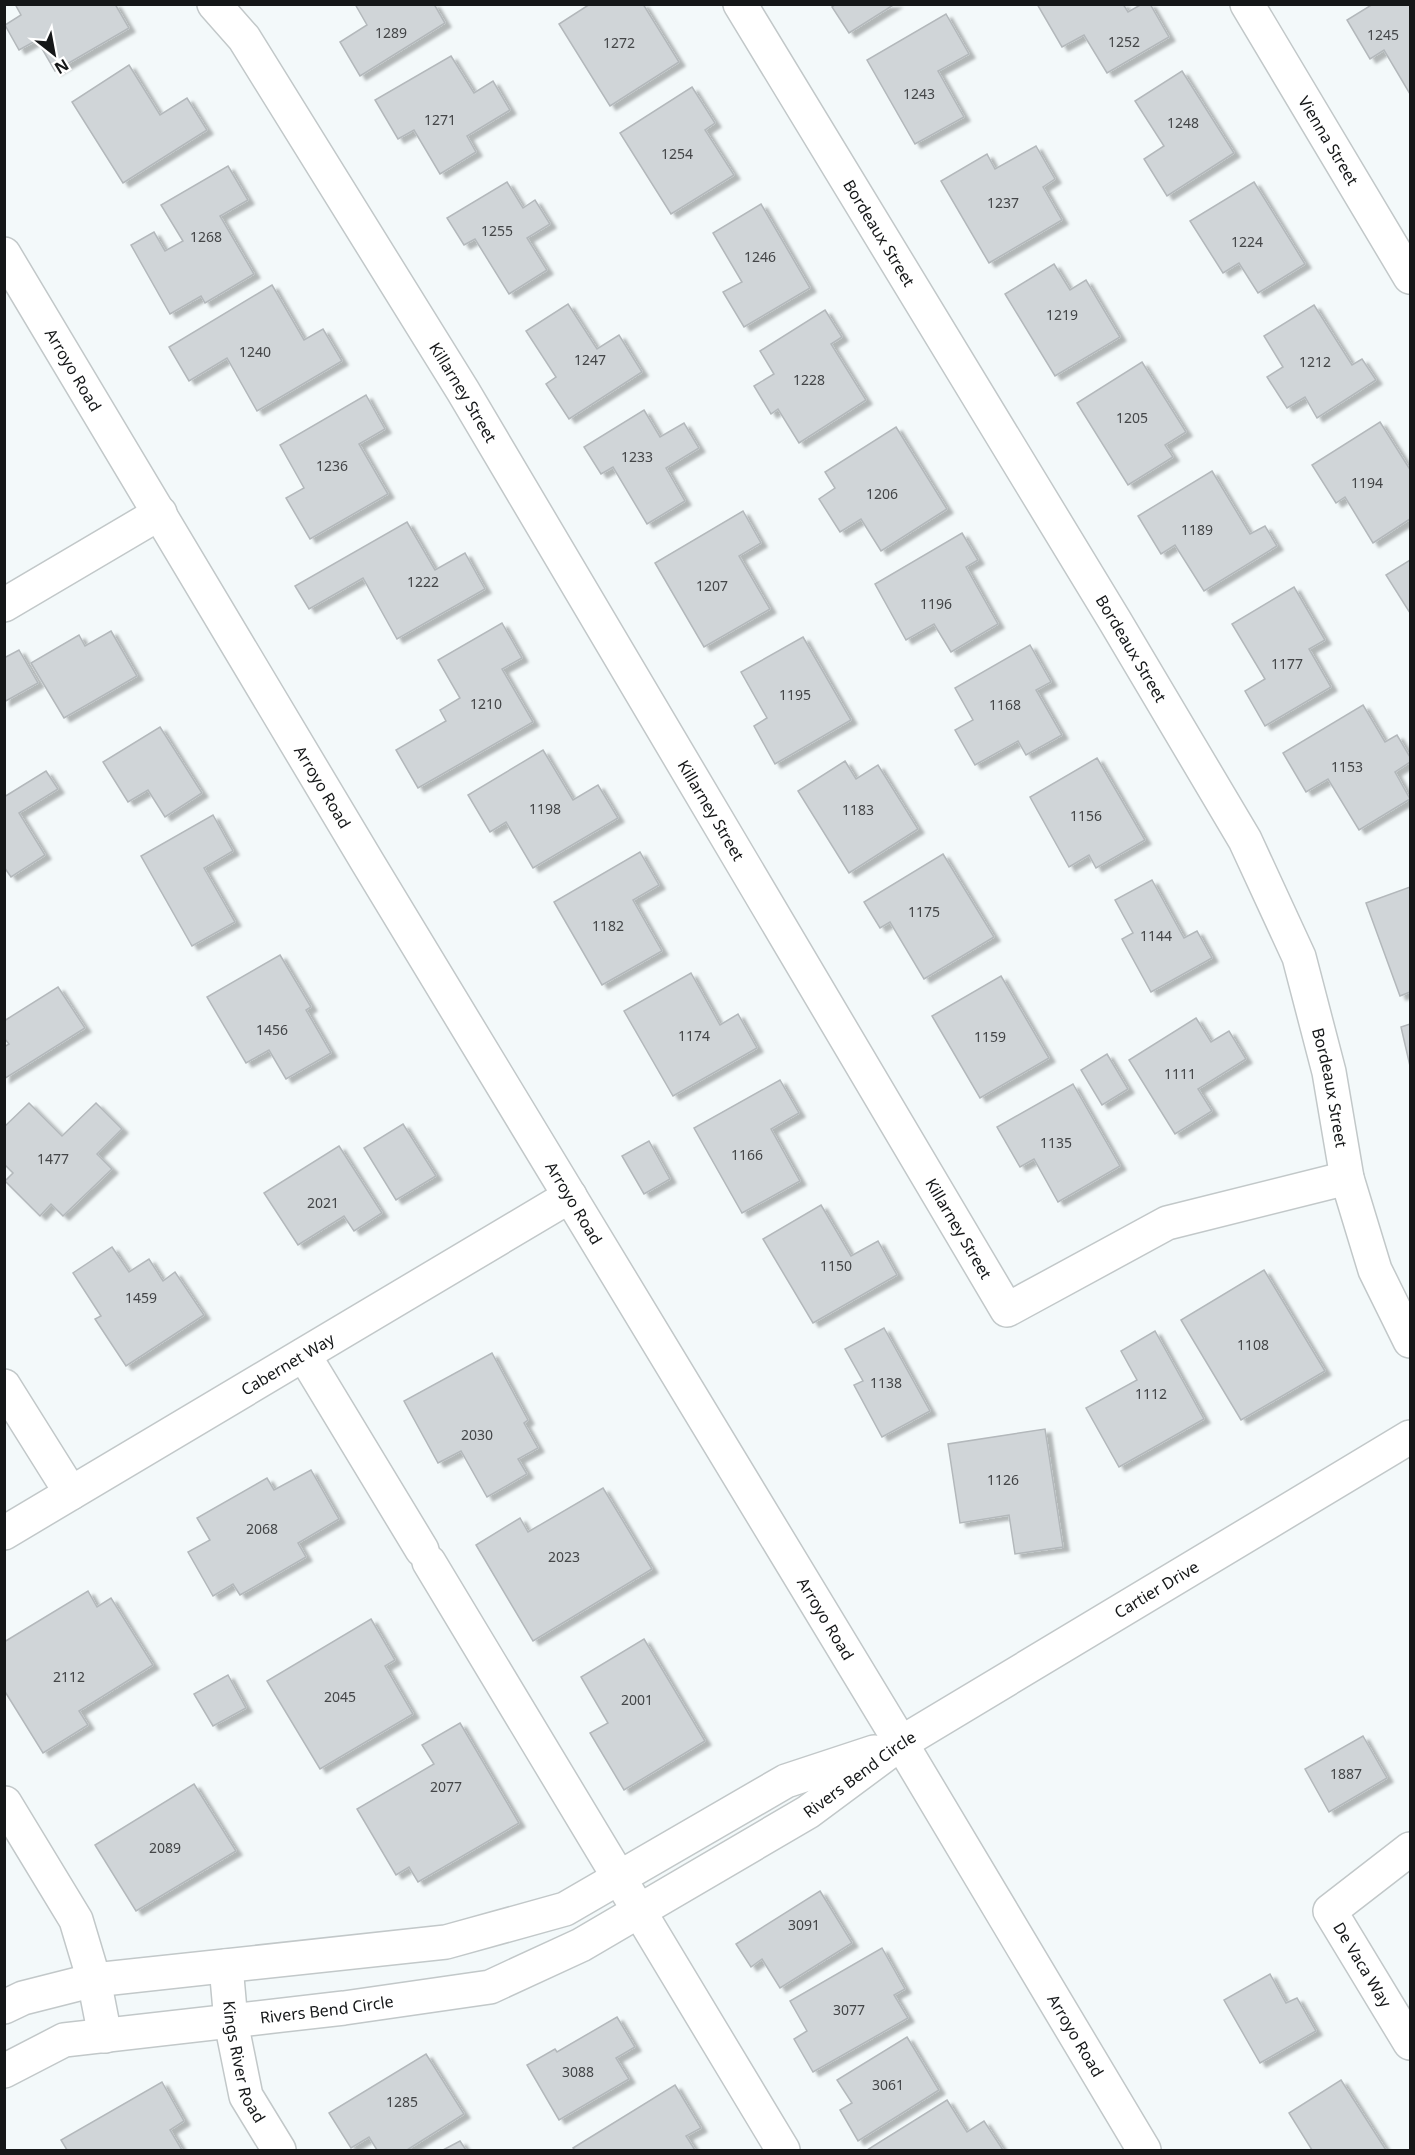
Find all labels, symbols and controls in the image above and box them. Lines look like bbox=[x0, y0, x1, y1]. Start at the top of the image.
house number: 1289 bbox=[375, 23, 407, 42]
north arrow bbox=[24, 24, 84, 84]
house number: 1245 bbox=[1367, 25, 1399, 44]
house number: 1252 bbox=[1108, 32, 1140, 51]
house number: 1272 bbox=[603, 33, 635, 52]
text: N bbox=[50, 54, 73, 80]
house number: 1243 bbox=[903, 84, 935, 103]
street label: Vienna Street bbox=[1293, 92, 1364, 189]
house number: 1271 bbox=[424, 110, 456, 129]
house number: 1248 bbox=[1167, 113, 1199, 132]
house number: 1254 bbox=[661, 144, 693, 163]
street label: Bordeaux Street bbox=[838, 175, 920, 291]
house number: 1237 bbox=[987, 193, 1019, 212]
house number: 1255 bbox=[481, 221, 513, 240]
house number: 1268 bbox=[190, 227, 222, 246]
house number: 1224 bbox=[1231, 232, 1263, 251]
house number: 1246 bbox=[744, 247, 776, 266]
house number: 1219 bbox=[1046, 305, 1078, 324]
street label: Arroyo Road bbox=[40, 324, 107, 415]
street label: Killarney Street bbox=[424, 338, 502, 447]
house number: 1240 bbox=[239, 342, 271, 361]
house number: 1247 bbox=[574, 350, 606, 369]
house number: 1212 bbox=[1299, 352, 1331, 371]
house number: 1228 bbox=[793, 370, 825, 389]
house number: 1205 bbox=[1116, 408, 1148, 427]
house number: 1233 bbox=[621, 447, 653, 466]
house number: 1236 bbox=[316, 456, 348, 475]
house number: 1194 bbox=[1351, 473, 1383, 492]
house number: 1206 bbox=[866, 484, 898, 503]
house number: 1189 bbox=[1181, 520, 1213, 539]
house number: 1222 bbox=[407, 572, 439, 591]
house number: 1207 bbox=[696, 576, 728, 595]
street label: Bordeaux Street bbox=[1091, 591, 1172, 707]
house number: 1196 bbox=[920, 594, 952, 613]
house number: 1177 bbox=[1271, 654, 1303, 673]
house number: 1195 bbox=[779, 685, 811, 704]
house number: 1210 bbox=[470, 694, 502, 713]
house number: 1168 bbox=[989, 695, 1021, 714]
street label: Arroyo Road bbox=[289, 741, 356, 833]
street label: Killarney Street bbox=[673, 756, 750, 865]
house number: 1153 bbox=[1331, 757, 1363, 776]
house number: 1198 bbox=[529, 799, 561, 818]
house number: 1183 bbox=[842, 800, 874, 819]
house number: 1156 bbox=[1070, 806, 1102, 825]
house number: 1175 bbox=[908, 902, 940, 921]
house number: 1182 bbox=[592, 916, 624, 935]
house number: 1144 bbox=[1140, 926, 1172, 945]
house number: 1456 bbox=[256, 1020, 288, 1039]
house number: 1174 bbox=[678, 1026, 710, 1045]
street label: Bordeaux Street bbox=[1307, 1026, 1353, 1149]
house number: 1159 bbox=[974, 1027, 1006, 1046]
house number: 1111 bbox=[1164, 1064, 1196, 1083]
house number: 1135 bbox=[1040, 1133, 1072, 1152]
house number: 1166 bbox=[731, 1145, 763, 1164]
house number: 1477 bbox=[37, 1149, 69, 1168]
street label: Arroyo Road bbox=[540, 1158, 607, 1248]
street label: Killarney Street bbox=[920, 1174, 997, 1283]
house number: 2021 bbox=[307, 1193, 339, 1212]
house number: 1150 bbox=[820, 1256, 852, 1275]
house number: 1459 bbox=[125, 1288, 157, 1307]
street label: Cabernet Way bbox=[237, 1327, 339, 1401]
house number: 1108 bbox=[1237, 1335, 1269, 1354]
house number: 1138 bbox=[870, 1373, 902, 1392]
house number: 1112 bbox=[1135, 1384, 1167, 1403]
house number: 2030 bbox=[461, 1425, 493, 1444]
house number: 1126 bbox=[987, 1470, 1019, 1489]
house number: 2068 bbox=[246, 1519, 278, 1538]
house number: 2023 bbox=[548, 1547, 580, 1566]
street label: Cartier Drive bbox=[1110, 1556, 1203, 1623]
street label: Arroyo Road bbox=[792, 1573, 859, 1664]
house number: 2112 bbox=[53, 1667, 85, 1686]
house number: 2045 bbox=[324, 1687, 356, 1706]
house number: 2001 bbox=[621, 1690, 653, 1709]
street label: Rivers Bend Circle bbox=[799, 1726, 920, 1823]
house number: 1887 bbox=[1330, 1764, 1362, 1783]
house number: 2077 bbox=[430, 1777, 462, 1796]
house number: 2089 bbox=[149, 1838, 181, 1857]
house number: 3091 bbox=[788, 1915, 820, 1934]
street label: De Vaca Way bbox=[1328, 1918, 1397, 2012]
street label: Rivers Bend Circle bbox=[259, 1990, 395, 2029]
street label: Arroyo Road bbox=[1042, 1990, 1109, 2081]
street label: Kings River Road bbox=[218, 2000, 271, 2127]
house number: 3077 bbox=[833, 2000, 865, 2019]
house number: 3088 bbox=[562, 2062, 594, 2081]
house number: 3061 bbox=[872, 2075, 904, 2094]
house number: 1285 bbox=[386, 2092, 418, 2111]

